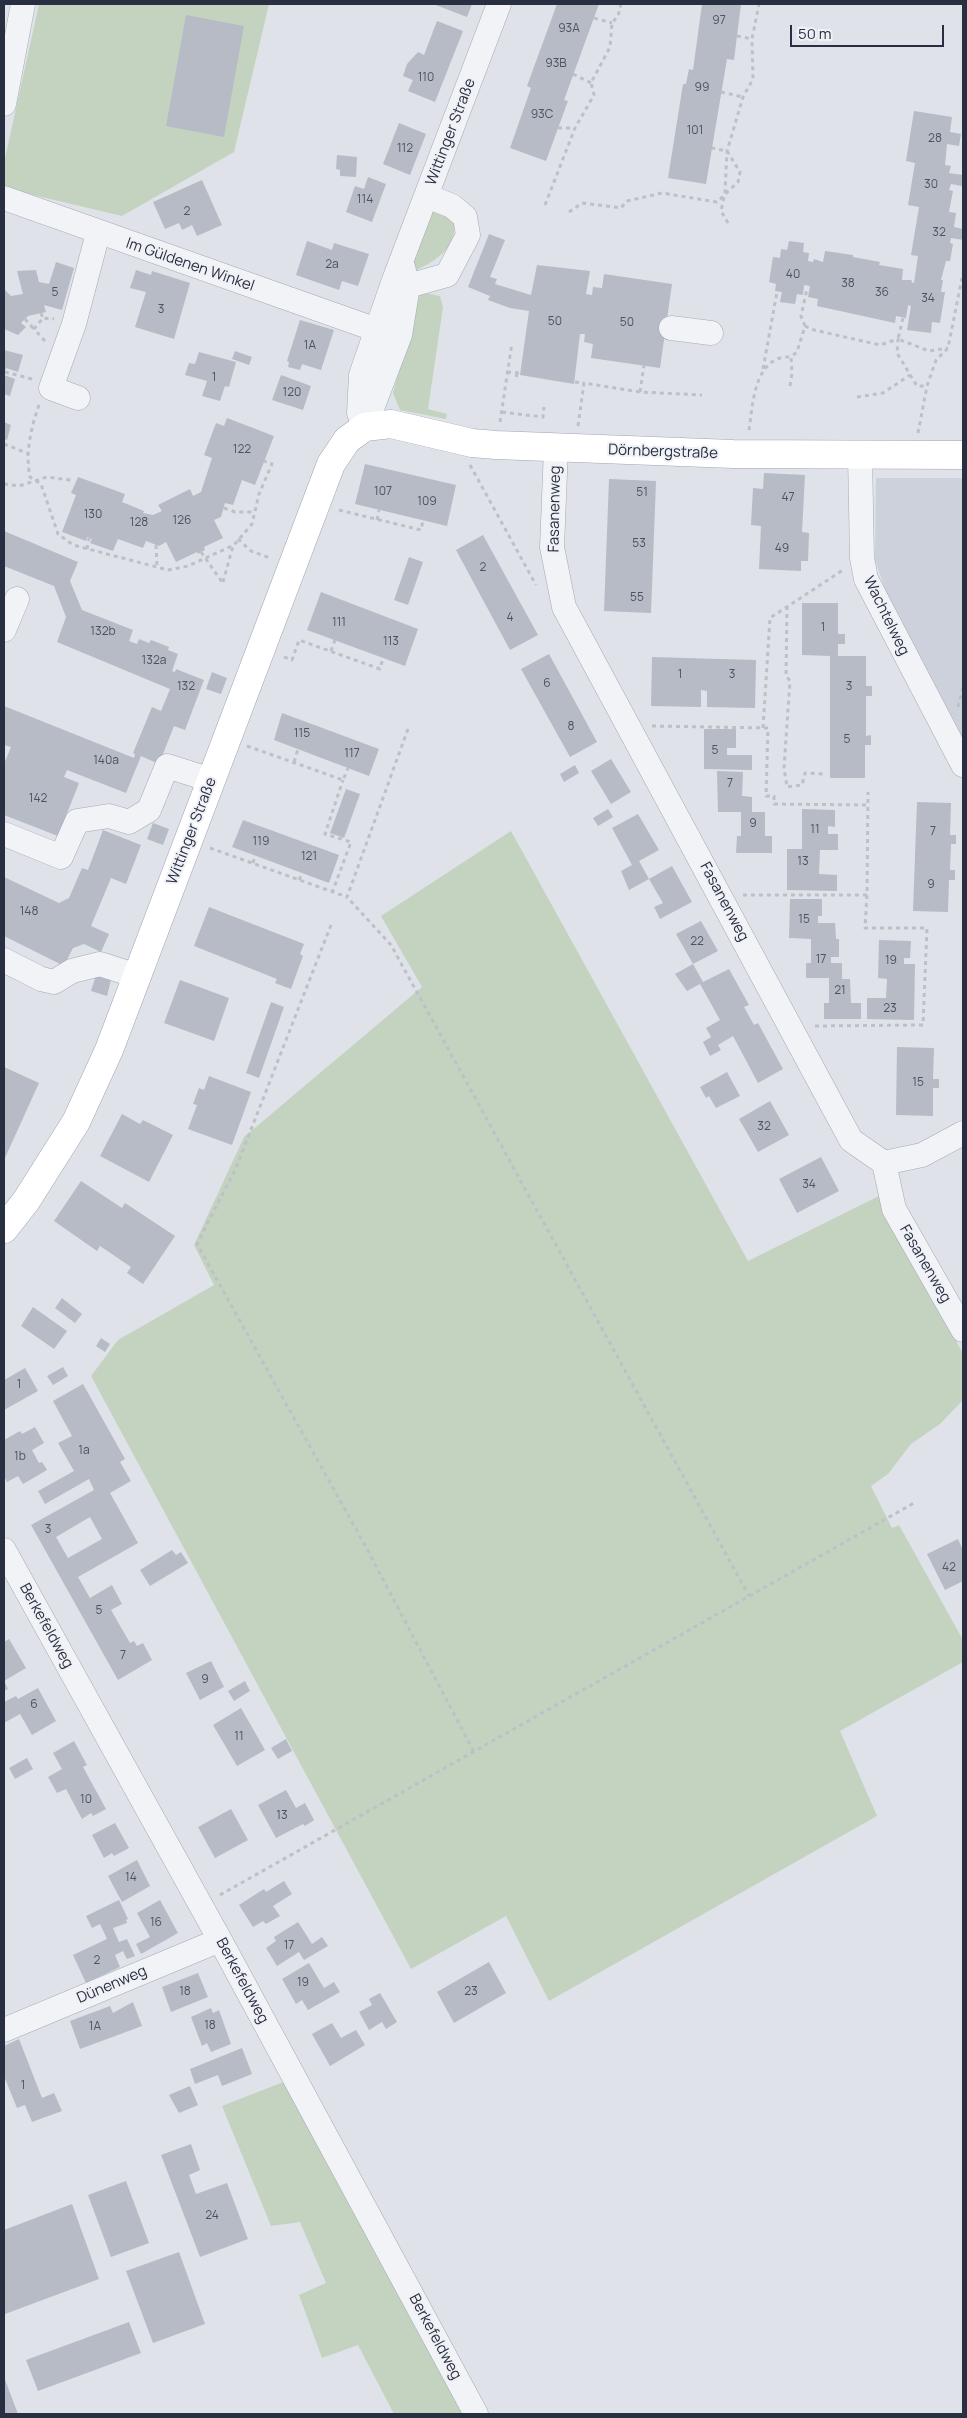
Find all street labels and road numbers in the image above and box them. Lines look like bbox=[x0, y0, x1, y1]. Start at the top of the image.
street label: Wittinger Straße bbox=[422, 76, 480, 188]
street label: Im Güldenen Winkel bbox=[123, 235, 257, 295]
street label: Dörnbergstraße bbox=[608, 441, 718, 463]
street label: Fasanenweg bbox=[545, 465, 565, 553]
street label: Wachtelweg bbox=[859, 574, 913, 658]
street label: Wittinger Straße bbox=[163, 775, 221, 887]
street label: Fasanenweg bbox=[696, 859, 752, 945]
street label: Fasanenweg bbox=[895, 1222, 955, 1306]
street label: Berkefeldweg bbox=[15, 1580, 77, 1672]
street label: Berkefeldweg bbox=[212, 1935, 272, 2027]
street label: Dünenweg bbox=[74, 1962, 150, 2008]
street label: Berkefeldweg bbox=[405, 2291, 465, 2383]

